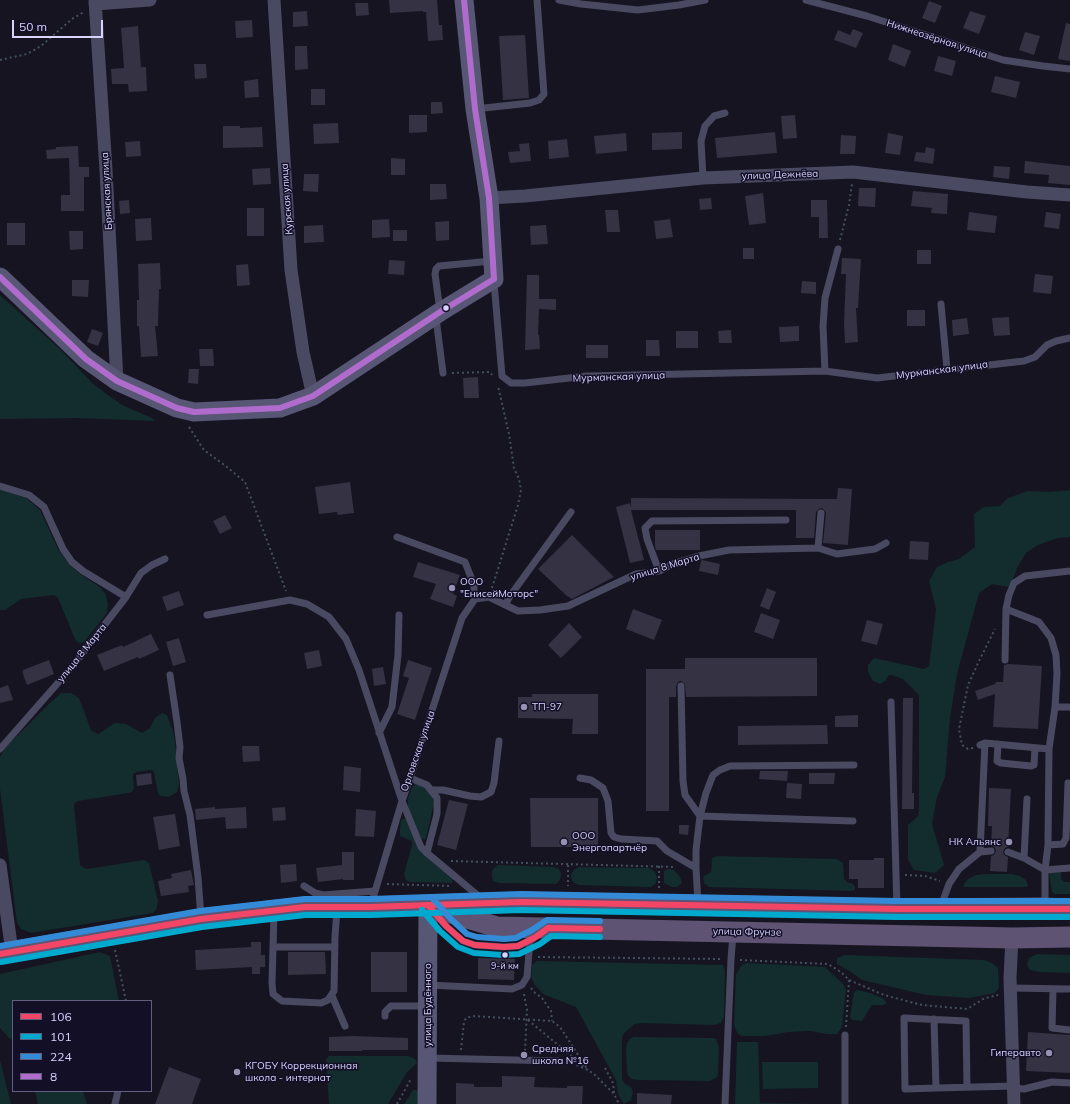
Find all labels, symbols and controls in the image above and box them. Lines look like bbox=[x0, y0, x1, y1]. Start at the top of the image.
scale bar bbox=[14, 12, 105, 38]
street label: Нижнеозёрная улица bbox=[885, 17, 989, 61]
text: 50 m bbox=[19, 19, 47, 34]
street label: Брянская улица bbox=[99, 152, 115, 230]
street label: Курская улица bbox=[279, 163, 295, 235]
street label: улица Дежнёва bbox=[742, 168, 818, 182]
unlabelled marker bbox=[441, 303, 451, 313]
street label: Мурманская улица bbox=[895, 358, 989, 382]
street label: Мурманская улица bbox=[572, 369, 666, 385]
street label: улица 8 Марта bbox=[629, 551, 701, 583]
place label: ООО "ЕнисейМоторс" bbox=[460, 576, 538, 600]
marker: ООО "ЕнисейМоторс" bbox=[447, 583, 457, 593]
street label: улица 8 Марта bbox=[55, 621, 109, 685]
place label: ТП-97 bbox=[532, 701, 562, 713]
marker: ТП-97 bbox=[519, 702, 529, 712]
street label: Орловская улица bbox=[399, 709, 437, 793]
place label: ООО Энергопартнёр bbox=[572, 830, 647, 854]
place label: НК Альянс bbox=[949, 836, 1001, 848]
marker: ООО Энергопартнёр bbox=[559, 837, 569, 847]
marker: НК Альянс bbox=[1004, 837, 1014, 847]
street label: улица Фрунзе bbox=[713, 925, 781, 939]
marker: 9-й км bbox=[500, 950, 510, 960]
place label: 9-й км bbox=[491, 961, 519, 971]
street label: улица Будённого bbox=[422, 963, 434, 1047]
legend bbox=[12, 1000, 152, 1092]
text: 106 bbox=[50, 1009, 72, 1024]
text: 101 bbox=[50, 1029, 72, 1044]
place label: Средняя школа №16 bbox=[532, 1043, 589, 1066]
place label: Гиперавто bbox=[991, 1047, 1041, 1059]
marker: Гиперавто bbox=[1044, 1048, 1054, 1058]
text: 224 bbox=[50, 1049, 72, 1064]
marker: Средняя школа №16 bbox=[519, 1050, 529, 1060]
place label: КГОБУ Коррекционная школа - интернат bbox=[245, 1060, 358, 1084]
marker: КГОБУ Коррекционная школа - интернат bbox=[232, 1067, 242, 1077]
text: 8 bbox=[50, 1069, 57, 1084]

